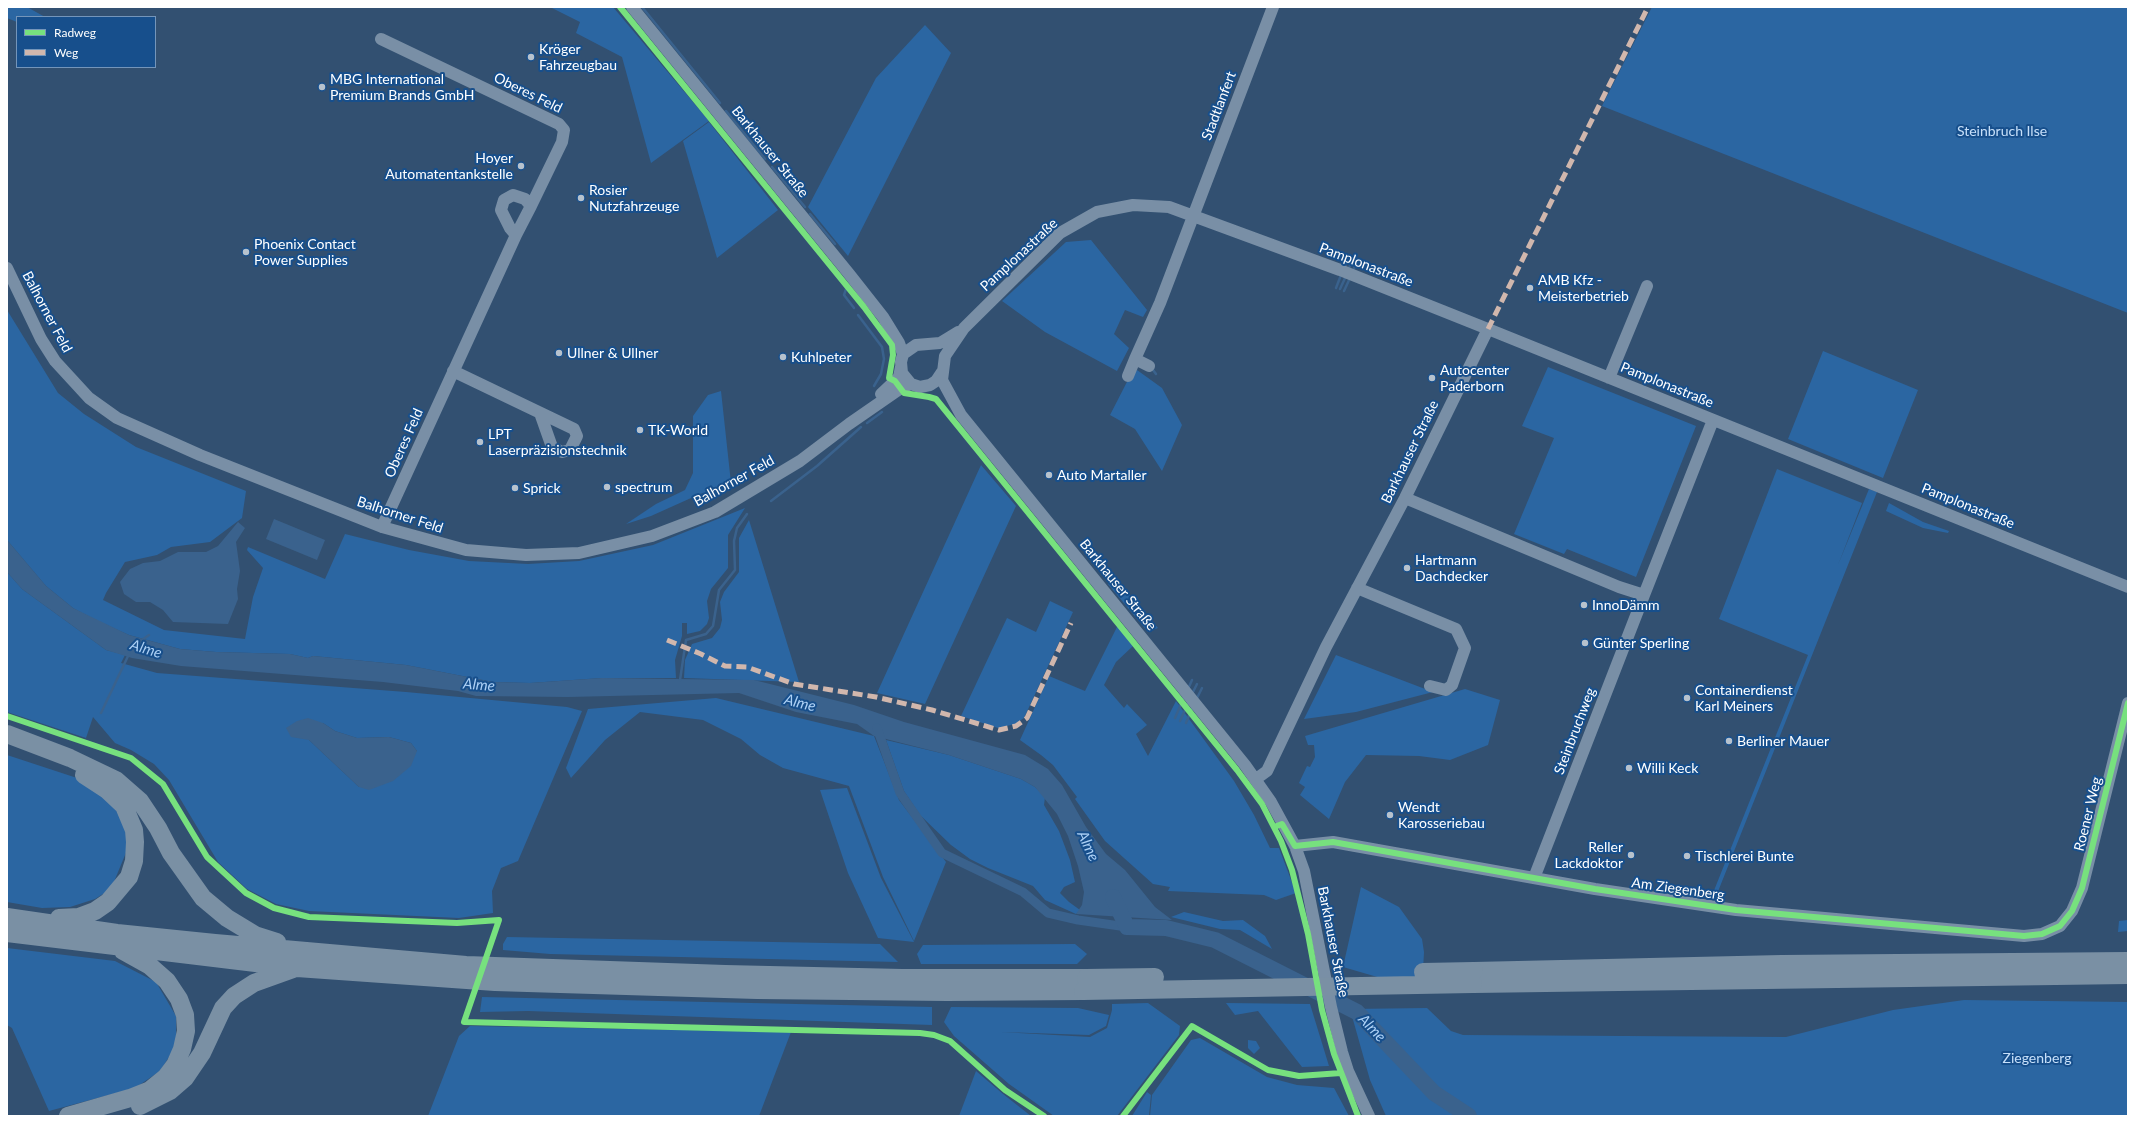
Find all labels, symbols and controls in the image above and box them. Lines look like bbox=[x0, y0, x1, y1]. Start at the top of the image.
legend bbox=[16, 16, 156, 68]
text: Radweg bbox=[54, 25, 96, 40]
place label: Kröger Fahrzeugbau bbox=[539, 41, 617, 74]
text: Weg bbox=[54, 45, 78, 60]
marker: Kröger Fahrzeugbau bbox=[526, 52, 536, 62]
street label: Oberes Feld bbox=[491, 69, 565, 117]
street label: Stadtlanfert bbox=[1198, 69, 1240, 143]
place label: MBG International Premium Brands GmbH bbox=[330, 71, 474, 104]
marker: MBG International Premium Brands GmbH bbox=[317, 82, 327, 92]
street label: Barkhauser Straße bbox=[728, 103, 812, 201]
park label: Steinbruch Ilse bbox=[1957, 123, 2047, 139]
place label: Hoyer Automatentankstelle bbox=[385, 150, 513, 182]
marker: Hoyer Automatentankstelle bbox=[516, 161, 526, 171]
place label: Rosier Nutzfahrzeuge bbox=[589, 182, 679, 214]
marker: Rosier Nutzfahrzeuge bbox=[576, 193, 586, 203]
street label: Pamplonastraße bbox=[977, 215, 1061, 295]
place label: Phoenix Contact Power Supplies bbox=[254, 236, 356, 268]
street label: Pamplonastraße bbox=[1317, 239, 1415, 291]
marker: Phoenix Contact Power Supplies bbox=[241, 247, 251, 257]
street label: Balhorner Feld bbox=[19, 268, 75, 356]
place label: AMB Kfz - Meisterbetrieb bbox=[1538, 272, 1629, 304]
marker: AMB Kfz - Meisterbetrieb bbox=[1525, 283, 1535, 293]
place label: Ullner & Ullner bbox=[567, 345, 658, 361]
marker: Ullner & Ullner bbox=[554, 348, 564, 358]
place label: Kuhlpeter bbox=[791, 349, 852, 365]
marker: Kuhlpeter bbox=[778, 352, 788, 362]
street label: Pamplonastraße bbox=[1618, 359, 1716, 411]
place label: Autocenter Paderborn bbox=[1440, 362, 1509, 394]
marker: Autocenter Paderborn bbox=[1427, 373, 1437, 383]
street label: Barkhauser Straße bbox=[1378, 398, 1442, 506]
street label: Oberes Feld bbox=[381, 406, 427, 480]
place label: TK-World bbox=[648, 422, 708, 438]
marker: TK-World bbox=[635, 425, 645, 435]
place label: LPT Laserpräzisionstechnik bbox=[488, 426, 627, 458]
marker: LPT Laserpräzisionstechnik bbox=[475, 437, 485, 447]
street label: Balhorner Feld bbox=[691, 452, 777, 510]
place label: Auto Martaller bbox=[1057, 467, 1147, 483]
marker: Auto Martaller bbox=[1044, 470, 1054, 480]
place label: spectrum bbox=[615, 479, 672, 495]
place label: Sprick bbox=[523, 480, 561, 496]
street label: Pamplonastraße bbox=[1919, 480, 2017, 532]
marker: spectrum bbox=[602, 482, 612, 492]
marker: Sprick bbox=[510, 483, 520, 493]
street label: Balhorner Feld bbox=[355, 493, 445, 537]
street label: Barkhauser Straße bbox=[1076, 536, 1160, 634]
place label: Hartmann Dachdecker bbox=[1415, 552, 1488, 584]
marker: Hartmann Dachdecker bbox=[1402, 563, 1412, 573]
place label: InnoDämm bbox=[1592, 597, 1660, 613]
marker: InnoDämm bbox=[1579, 600, 1589, 610]
place label: Günter Sperling bbox=[1593, 635, 1689, 651]
water label: Alme bbox=[128, 636, 164, 662]
marker: Günter Sperling bbox=[1580, 638, 1590, 648]
water label: Alme bbox=[462, 675, 496, 695]
place label: Containerdienst Karl Meiners bbox=[1695, 682, 1793, 714]
street label: Steinbruchweg bbox=[1551, 685, 1599, 777]
water label: Alme bbox=[782, 690, 818, 716]
marker: Containerdienst Karl Meiners bbox=[1682, 693, 1692, 703]
place label: Berliner Mauer bbox=[1737, 733, 1829, 749]
marker: Berliner Mauer bbox=[1724, 736, 1734, 746]
place label: Willi Keck bbox=[1637, 760, 1698, 776]
marker: Willi Keck bbox=[1624, 763, 1634, 773]
street label: Roener Weg bbox=[2071, 775, 2105, 853]
place label: Wendt Karosseriebau bbox=[1398, 799, 1485, 832]
marker: Wendt Karosseriebau bbox=[1385, 810, 1395, 820]
water label: Alme bbox=[1073, 828, 1103, 864]
place label: Reller Lackdoktor bbox=[1555, 839, 1623, 872]
place label: Tischlerei Bunte bbox=[1695, 848, 1794, 864]
marker: Reller Lackdoktor bbox=[1626, 850, 1636, 860]
marker: Tischlerei Bunte bbox=[1682, 851, 1692, 861]
street label: Am Ziegenberg bbox=[1631, 874, 1725, 904]
street label: Barkhauser Straße bbox=[1314, 885, 1352, 999]
water label: Alme bbox=[1354, 1010, 1390, 1046]
park label: Ziegenberg bbox=[2003, 1050, 2071, 1066]

